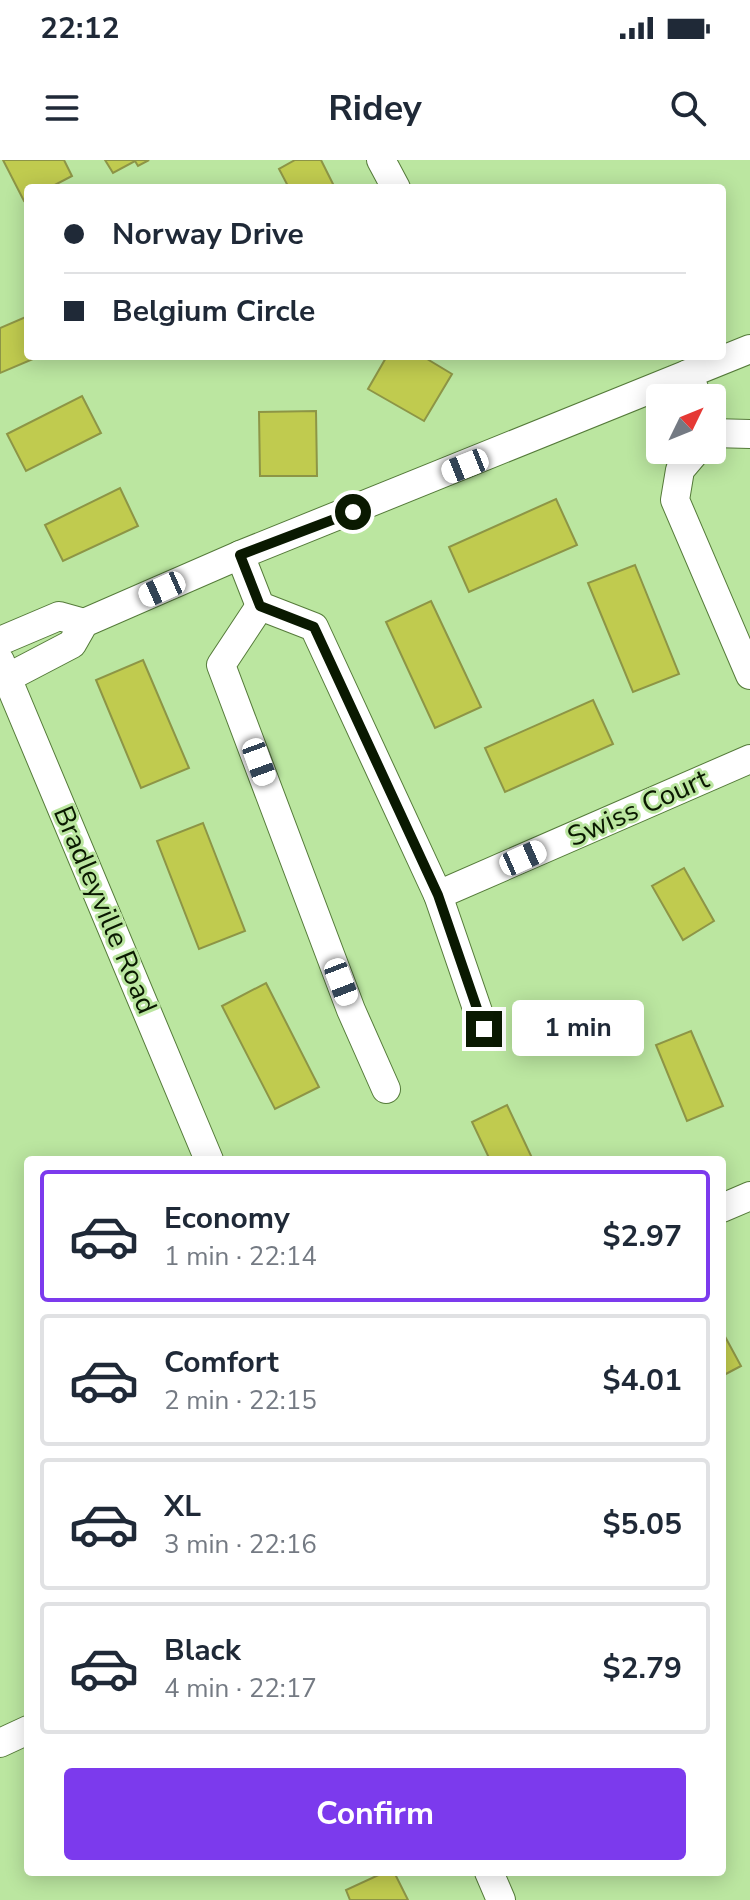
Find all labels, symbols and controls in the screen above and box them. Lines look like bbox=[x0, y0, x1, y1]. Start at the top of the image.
text: 22:12 bbox=[40, 8, 119, 49]
text: Ridey bbox=[328, 84, 422, 133]
icon: menu bbox=[40, 86, 84, 130]
icon: search bbox=[666, 86, 710, 130]
text: Norway Drive bbox=[112, 214, 304, 255]
text: Belgium Circle bbox=[112, 291, 315, 332]
north arrow bbox=[646, 384, 726, 464]
map controls bbox=[646, 384, 726, 464]
car bbox=[438, 446, 492, 486]
route start bbox=[335, 494, 371, 530]
car bbox=[135, 568, 189, 610]
car bbox=[240, 735, 278, 789]
street label: Swiss Court bbox=[561, 760, 715, 856]
street label: Bradleyville Road bbox=[44, 800, 166, 1020]
car bbox=[496, 837, 550, 879]
car bbox=[321, 955, 361, 1009]
callout: 1 min bbox=[512, 1001, 644, 1057]
text: 1 min bbox=[544, 1010, 612, 1045]
route end bbox=[466, 1011, 502, 1047]
text: Economy bbox=[164, 1198, 290, 1239]
icon: car bbox=[68, 1200, 140, 1272]
text: $2.97 bbox=[603, 1216, 682, 1257]
text: 1 min · 22:14 bbox=[164, 1239, 317, 1274]
text: Comfort bbox=[164, 1342, 279, 1383]
icon: car bbox=[68, 1344, 140, 1416]
text: $4.01 bbox=[603, 1360, 682, 1401]
text: 2 min · 22:15 bbox=[164, 1383, 317, 1418]
text: XL bbox=[164, 1486, 201, 1527]
icon: car bbox=[68, 1488, 140, 1560]
text: $5.05 bbox=[603, 1504, 682, 1545]
text: 3 min · 22:16 bbox=[164, 1527, 317, 1562]
text: Black bbox=[164, 1630, 241, 1671]
icon: car bbox=[68, 1632, 140, 1704]
text: $2.79 bbox=[603, 1648, 682, 1689]
text: 4 min · 22:17 bbox=[164, 1671, 317, 1706]
button: Confirm bbox=[64, 1768, 686, 1860]

